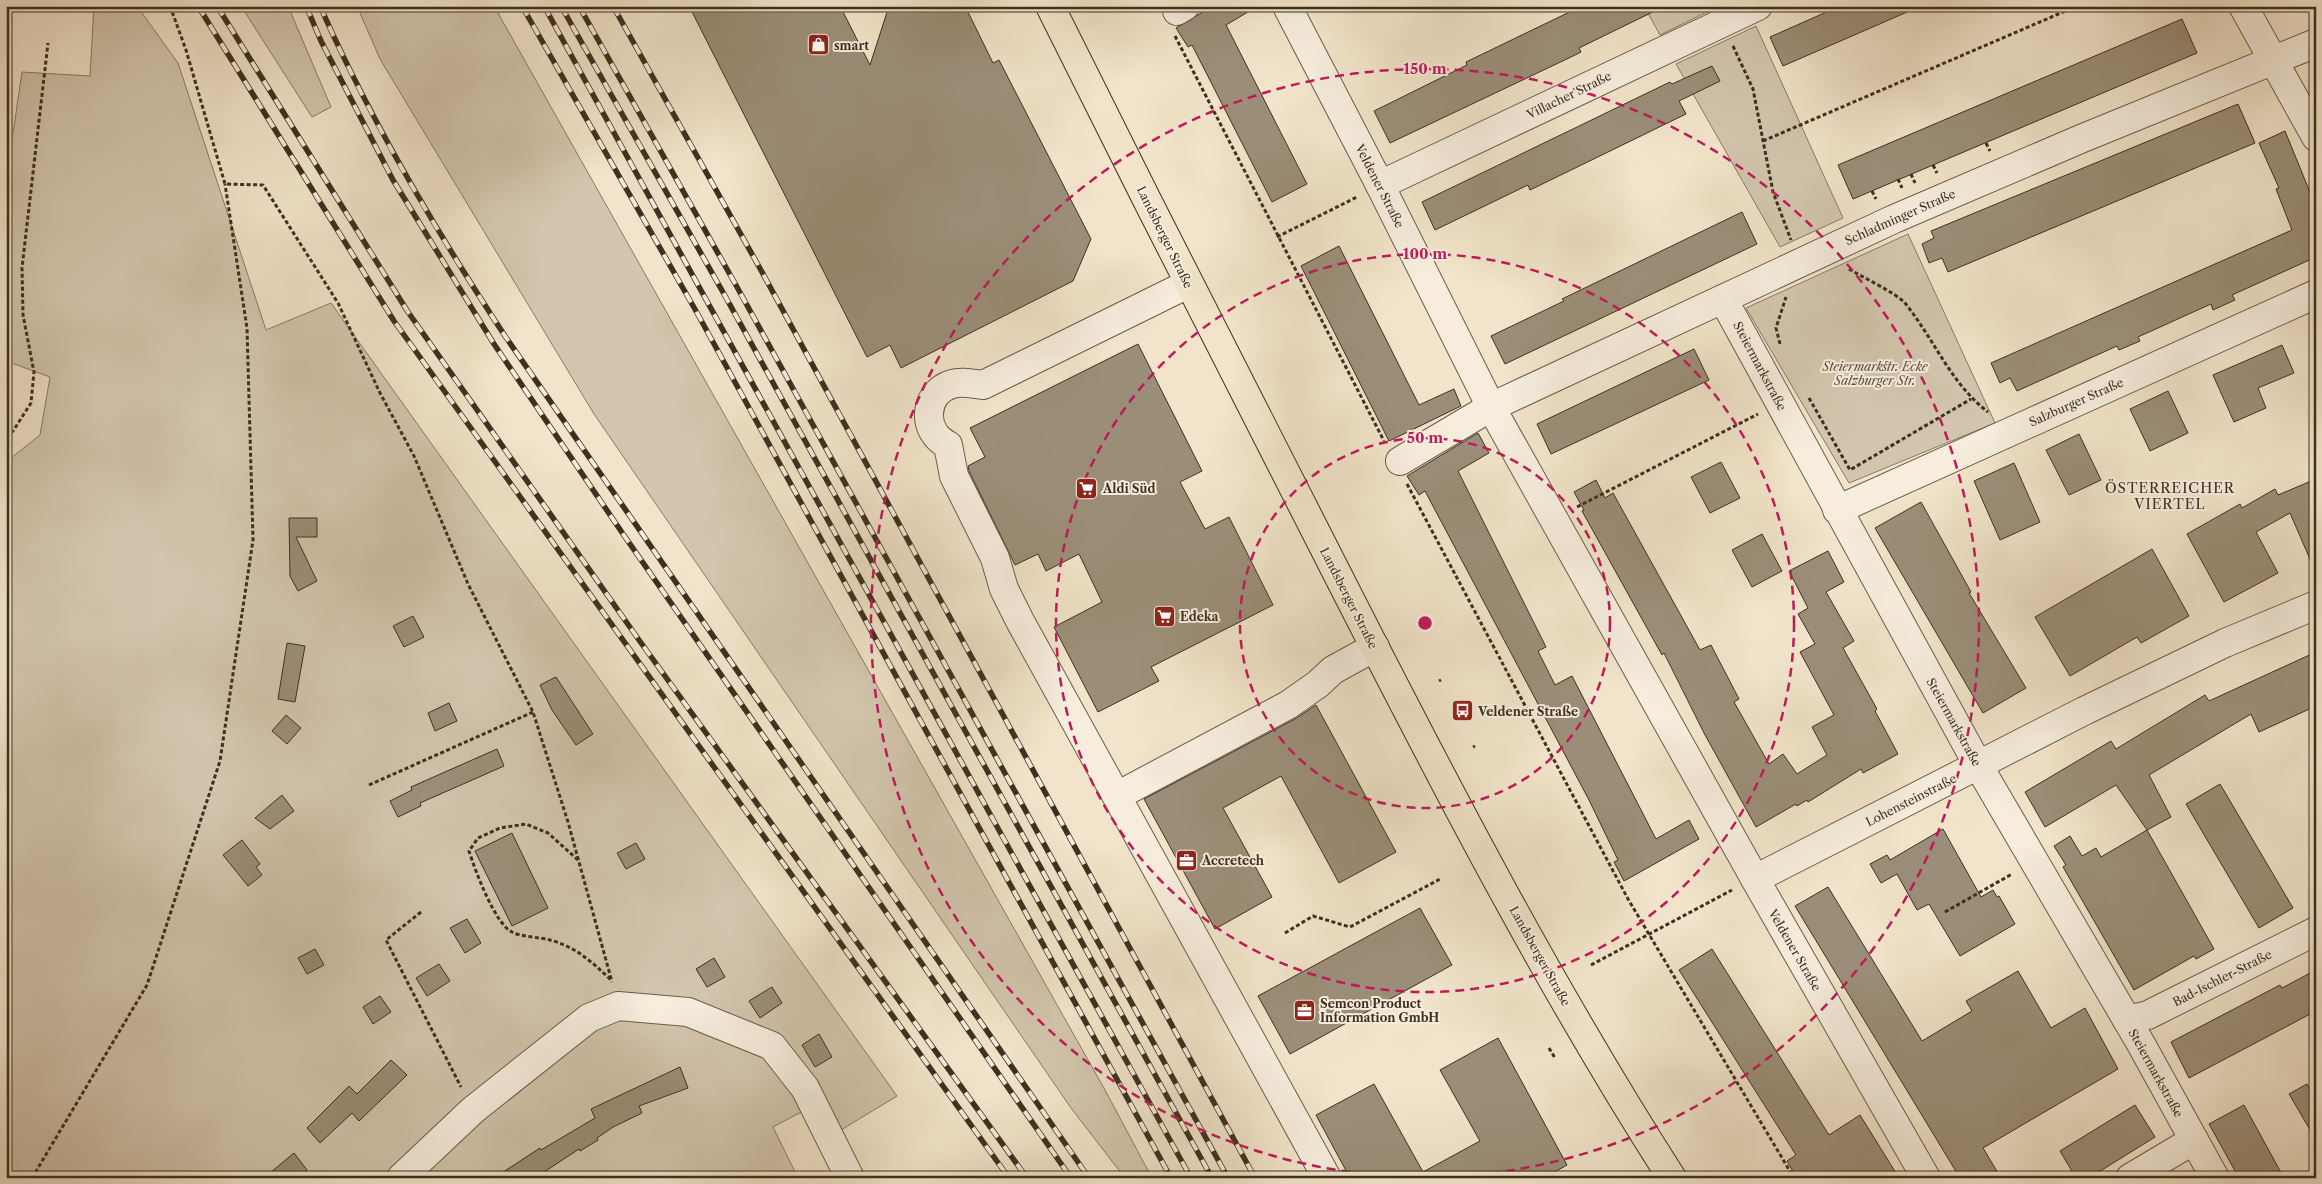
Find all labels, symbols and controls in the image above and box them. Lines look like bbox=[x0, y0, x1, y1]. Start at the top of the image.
shop icon: smart bbox=[806, 33, 830, 57]
place label: smart bbox=[834, 38, 869, 53]
text: 150 m bbox=[1403, 59, 1447, 78]
street label: Villacher Straße bbox=[1523, 68, 1614, 122]
street label: Veldener Straße bbox=[1352, 141, 1408, 231]
street label: Landsberger Straße bbox=[1134, 183, 1196, 291]
street label: Schladminger Straße bbox=[1842, 186, 1958, 248]
text: 100 m bbox=[1403, 244, 1447, 263]
street label: Steiermarkstraße bbox=[1730, 319, 1790, 413]
park label: Steiermarkstr. Ecke Salzburger Str. bbox=[1821, 359, 1929, 388]
street label: Salzburger Straße bbox=[2027, 374, 2126, 430]
text: 50 m bbox=[1407, 428, 1443, 447]
supermarket icon: Aldi Süd bbox=[1075, 476, 1099, 500]
district label: ÖSTERREICHER VIERTEL bbox=[2105, 479, 2235, 513]
place label: Aldi Süd bbox=[1102, 481, 1155, 496]
street label: Landsberger Straße bbox=[1317, 545, 1381, 652]
supermarket icon: Edeka bbox=[1152, 604, 1176, 628]
place label: Edeka bbox=[1180, 609, 1220, 624]
centre of rings bbox=[1416, 614, 1434, 632]
street label: Steiermarkstraße bbox=[1923, 675, 1985, 769]
bus stop icon: Veldener Straße bbox=[1450, 699, 1474, 723]
place label: Veldener Straße bbox=[1477, 704, 1578, 719]
street label: Lohensteinstraße bbox=[1863, 770, 1959, 829]
office icon: Accretech bbox=[1174, 848, 1198, 872]
place label: Accretech bbox=[1201, 853, 1265, 868]
street label: Landsberger Straße bbox=[1506, 903, 1574, 1009]
street label: Veldener Straße bbox=[1765, 906, 1825, 994]
street label: Bad-Ischler-Straße bbox=[2170, 946, 2274, 1009]
place label: Semcon Product Information GmbH bbox=[1320, 996, 1439, 1025]
office icon: Semcon Product Information GmbH bbox=[1292, 998, 1316, 1022]
street label: Steiermarkstraße bbox=[2125, 1026, 2187, 1120]

